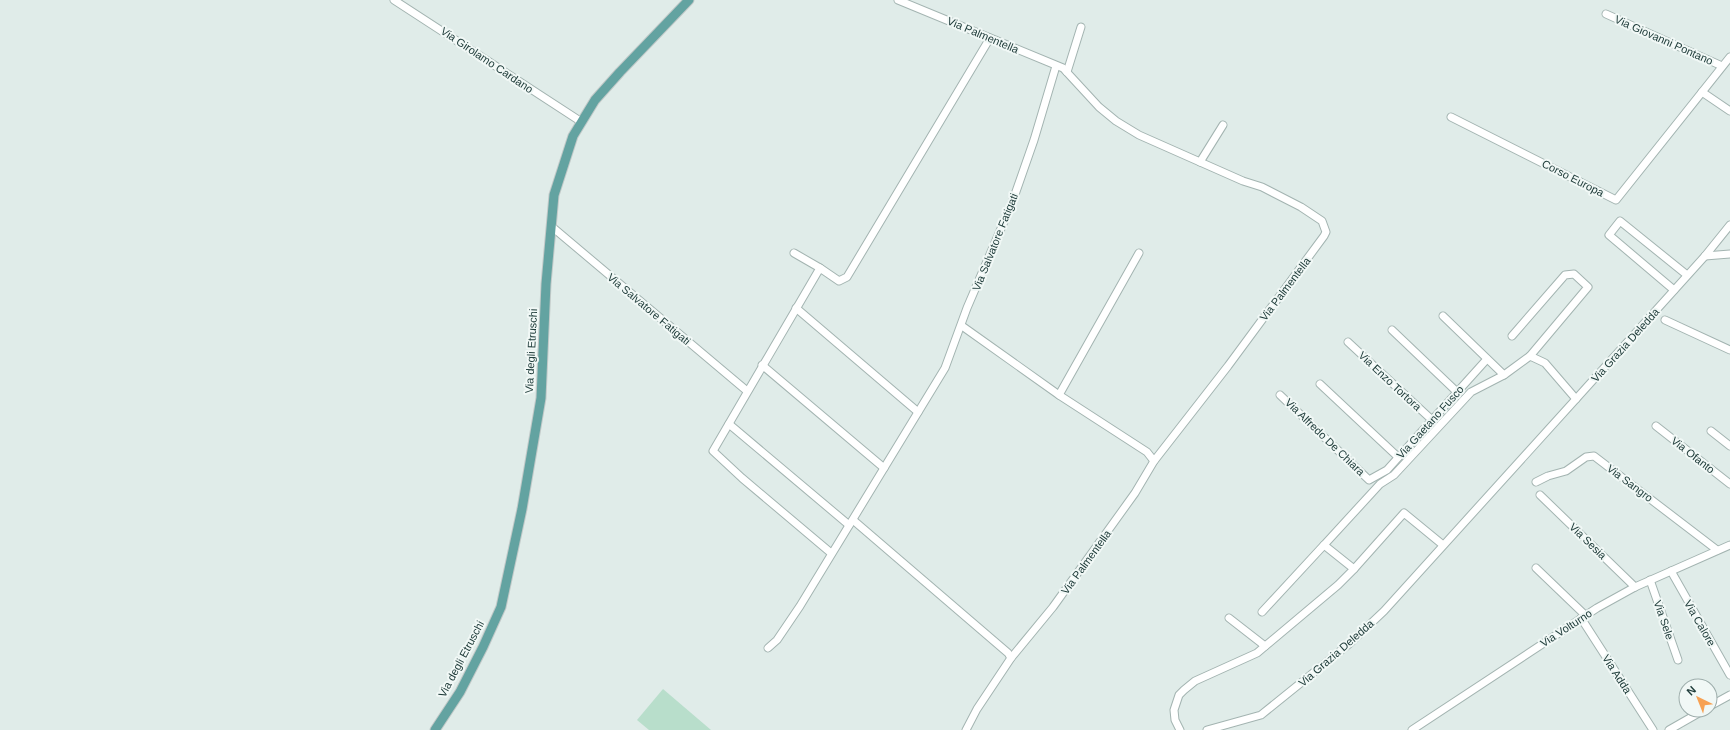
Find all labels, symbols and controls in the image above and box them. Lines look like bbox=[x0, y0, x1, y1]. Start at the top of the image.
street label: Via Giovanni Pontano bbox=[1613, 13, 1715, 67]
street label: Via Palmentella bbox=[946, 15, 1021, 56]
street label: Via Girolamo Cardano bbox=[439, 25, 535, 95]
street label: Corso Europa bbox=[1540, 157, 1607, 199]
street label: Via Salvatore Fatigati bbox=[970, 191, 1020, 293]
street label: Via Palmentella bbox=[1257, 254, 1313, 323]
street label: Via Salvatore Fatigati bbox=[605, 271, 693, 347]
street label: Via Grazia Deledda bbox=[1589, 305, 1662, 384]
street label: Via degli Etruschi bbox=[523, 308, 539, 394]
street label: Via Enzo Tortora bbox=[1356, 349, 1424, 414]
street label: Via Gaetano Fusco bbox=[1394, 383, 1466, 461]
street label: Via Alfredo De Chiara bbox=[1283, 396, 1368, 479]
street label: Via Ofanto bbox=[1669, 434, 1717, 476]
street label: Via Sangro bbox=[1605, 462, 1655, 504]
street label: Via Sesia bbox=[1567, 521, 1609, 562]
street label: Via Palmentella bbox=[1059, 527, 1114, 596]
street label: Via Calore bbox=[1682, 598, 1718, 648]
street label: Via Sele bbox=[1652, 599, 1676, 641]
street label: Via Volturno bbox=[1538, 607, 1594, 649]
street label: Via Grazia Deledda bbox=[1296, 617, 1377, 689]
street label: Via degli Etruschi bbox=[436, 619, 486, 699]
street label: Via Adda bbox=[1600, 652, 1634, 696]
north arrow bbox=[1678, 678, 1718, 718]
text: N bbox=[1684, 684, 1698, 698]

